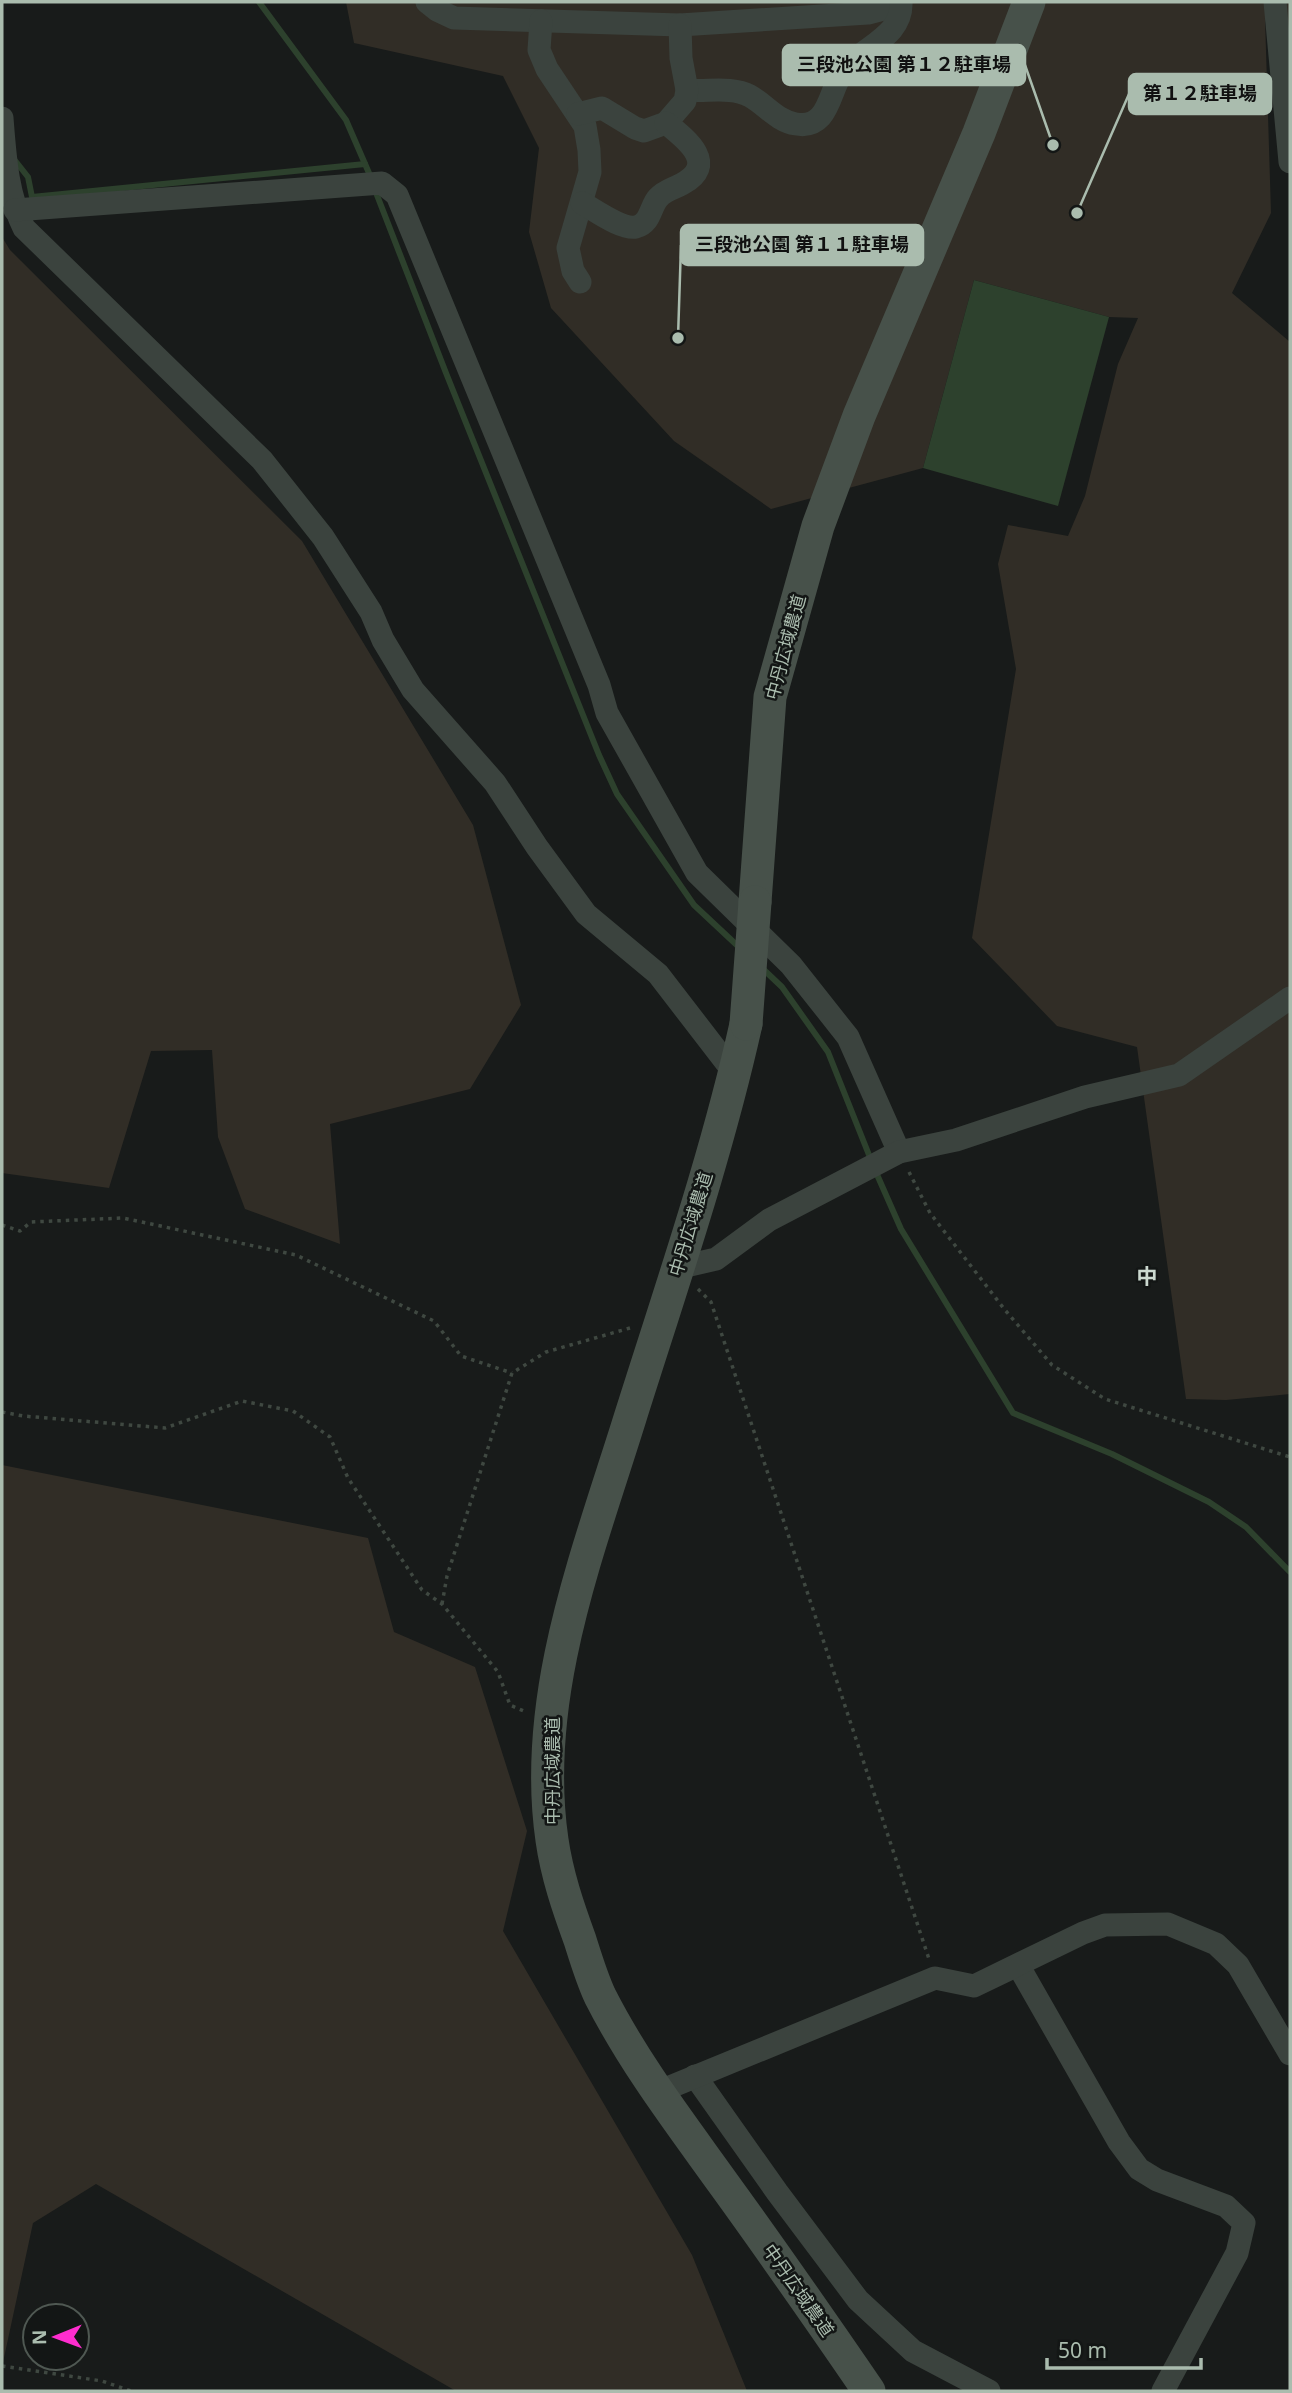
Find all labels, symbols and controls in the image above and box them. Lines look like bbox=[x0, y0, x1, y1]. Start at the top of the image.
callout: 三段池公園 第１２駐車場 bbox=[783, 45, 1025, 85]
text: 三段池公園 第１２駐車場 bbox=[797, 51, 1011, 77]
callout: 第１２駐車場 bbox=[1129, 74, 1271, 114]
text: 第１２駐車場 bbox=[1143, 80, 1257, 106]
callout: 三段池公園 第１１駐車場 bbox=[681, 225, 923, 265]
text: 三段池公園 第１１駐車場 bbox=[695, 231, 909, 257]
street label: 中丹広域農道 bbox=[759, 592, 811, 702]
street label: 中丹広域農道 bbox=[663, 1169, 717, 1279]
district label: 中 bbox=[1137, 1262, 1158, 1290]
street label: 中丹広域農道 bbox=[540, 1717, 564, 1825]
street label: 中丹広域農道 bbox=[758, 2239, 840, 2341]
north arrow bbox=[21, 2302, 91, 2372]
scale bar bbox=[1047, 2326, 1201, 2370]
text: N bbox=[26, 2329, 52, 2345]
text: 50 m bbox=[1058, 2336, 1107, 2364]

